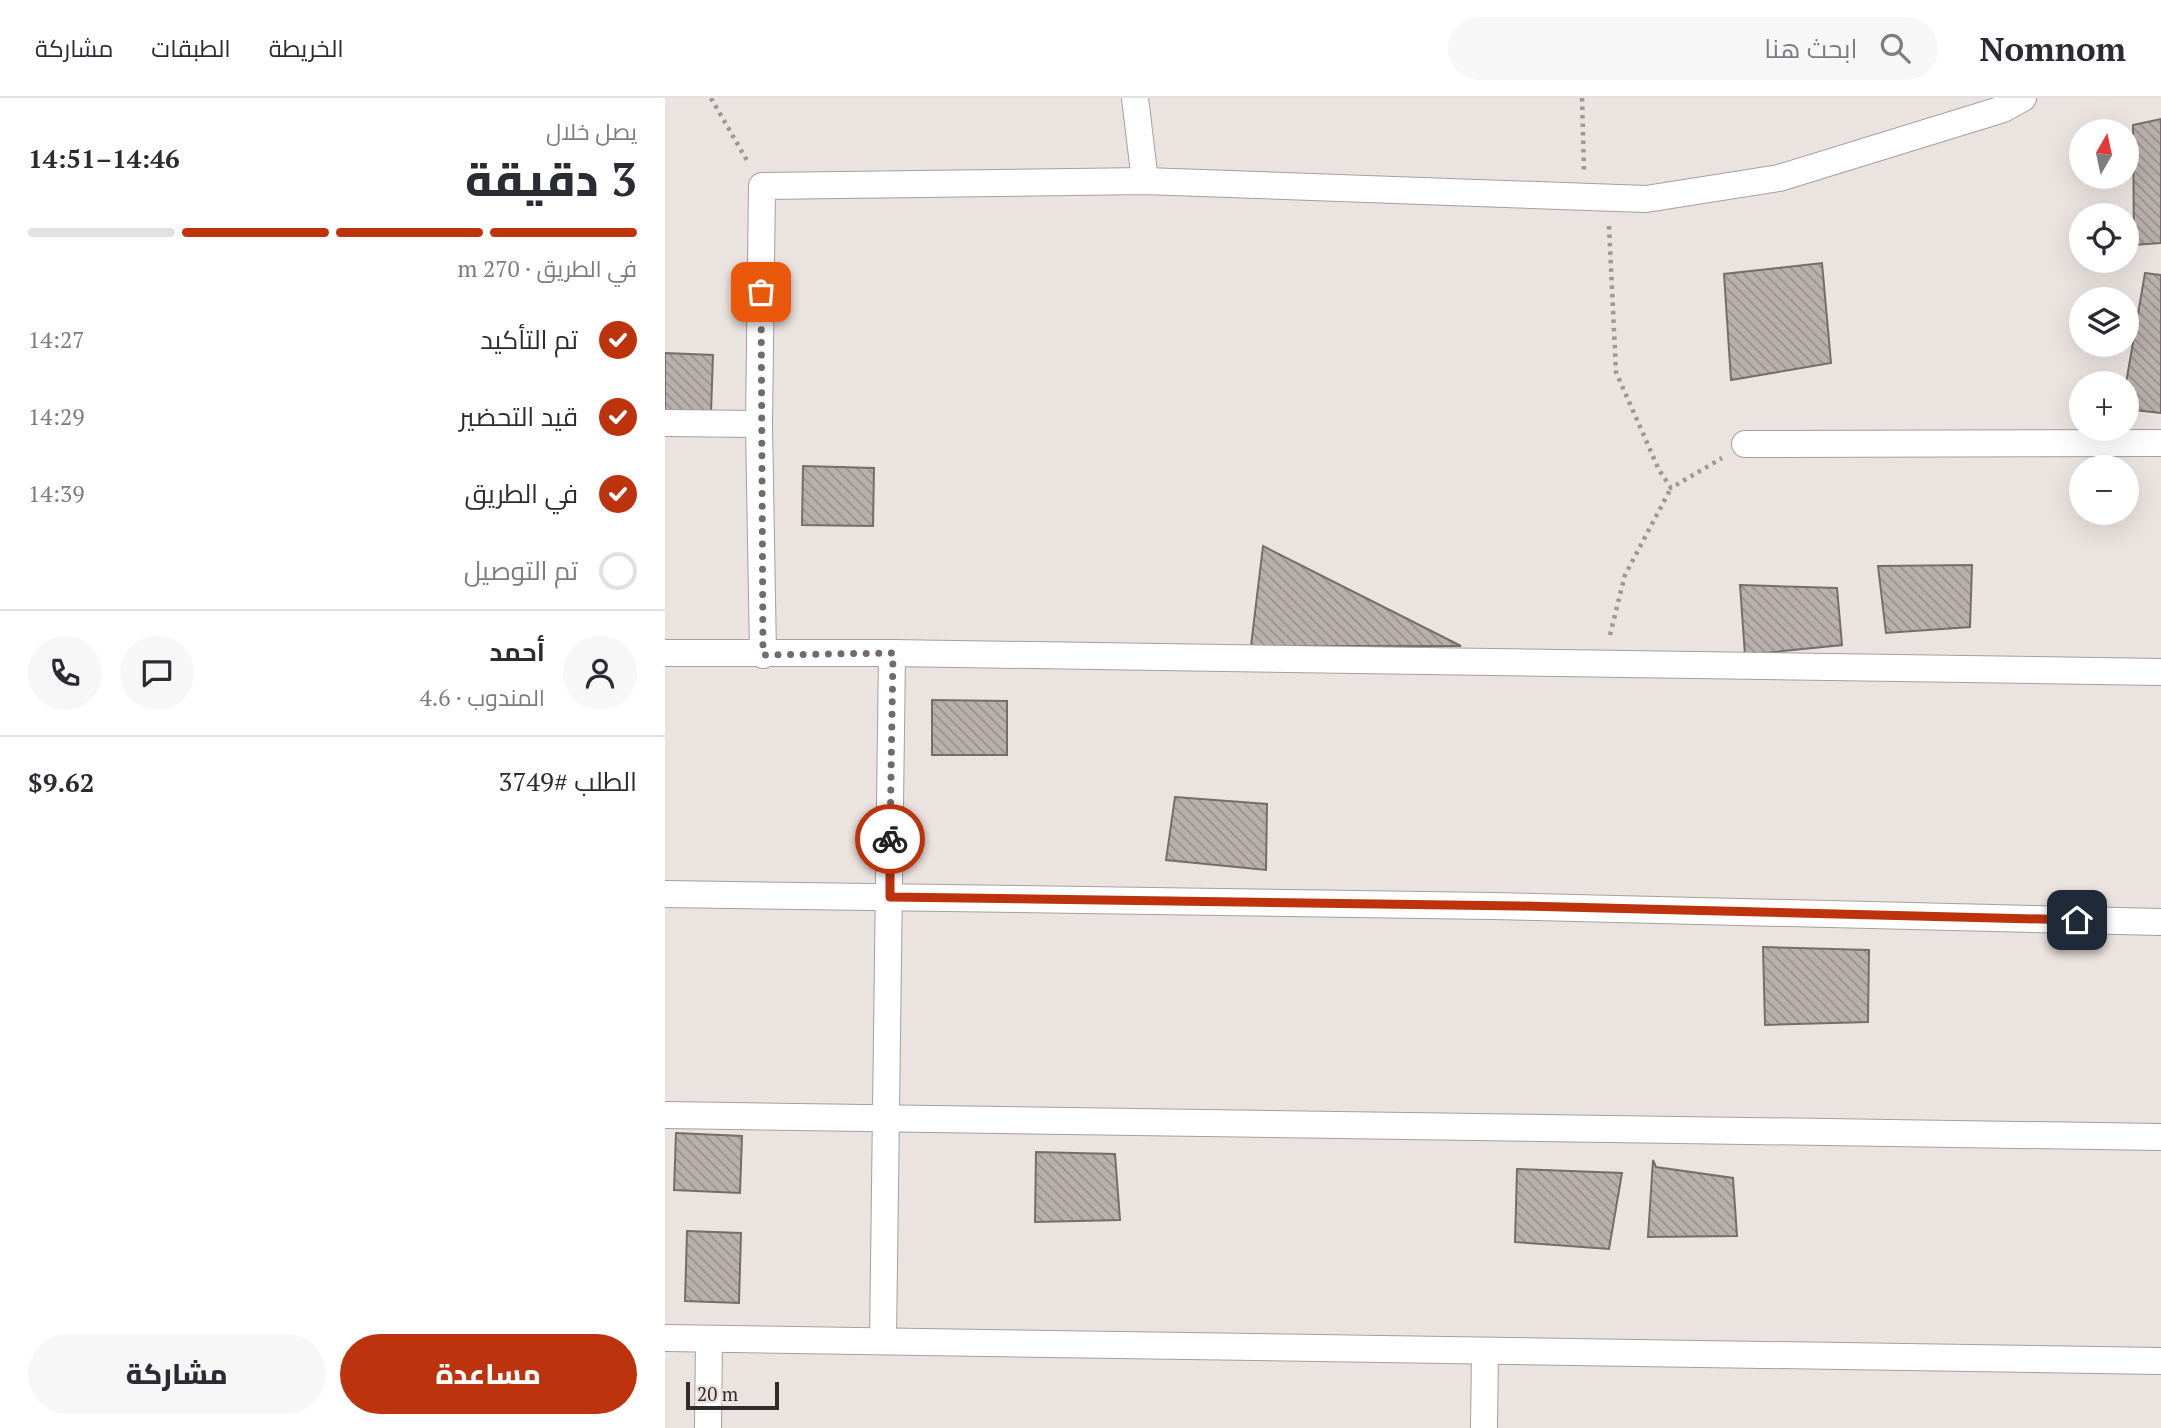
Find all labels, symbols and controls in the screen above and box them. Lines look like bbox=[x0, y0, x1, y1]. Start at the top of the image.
search box bbox=[1448, 17, 1938, 80]
text: Nomnom bbox=[1980, 27, 2126, 70]
icon: search bbox=[1876, 29, 1914, 67]
text: ابحث هنا bbox=[1764, 31, 1858, 65]
text: مشاركة bbox=[35, 32, 113, 64]
text: الطبقات bbox=[151, 32, 231, 64]
text: الخريطة bbox=[269, 32, 344, 64]
text: يصل خلال bbox=[546, 116, 637, 147]
north arrow bbox=[2069, 119, 2139, 189]
map controls bbox=[2069, 119, 2139, 525]
text: 14:46–14:51 bbox=[28, 141, 180, 175]
text: 3 دقيقة bbox=[465, 148, 637, 209]
button: locate bbox=[2069, 203, 2139, 273]
text: في الطريق · 270 m bbox=[458, 253, 637, 284]
pin bbox=[731, 262, 791, 322]
icon: bag bbox=[742, 273, 780, 311]
button: layers bbox=[2069, 287, 2139, 357]
icon: check bbox=[599, 321, 637, 359]
text: تم التأكيد bbox=[480, 322, 578, 356]
text: 14:27 bbox=[28, 324, 85, 355]
button: + bbox=[2069, 371, 2139, 441]
icon: check bbox=[599, 398, 637, 436]
text: قيد التحضير bbox=[459, 399, 578, 433]
text: 14:29 bbox=[28, 401, 85, 432]
button: − bbox=[2069, 455, 2139, 525]
icon: check bbox=[599, 475, 637, 513]
text: في الطريق bbox=[464, 476, 578, 510]
text: 14:39 bbox=[28, 478, 85, 509]
text: تم التوصيل bbox=[464, 553, 578, 587]
text: أحمد bbox=[489, 634, 545, 668]
button: phone bbox=[28, 636, 102, 710]
button: chat bbox=[120, 636, 194, 710]
button: person bbox=[563, 636, 637, 710]
text: المندوب · 4.6 bbox=[420, 682, 545, 713]
text: الطلب #3749 bbox=[499, 764, 637, 798]
text: $9.62 bbox=[28, 765, 94, 799]
courier bbox=[855, 804, 925, 874]
icon: bike bbox=[871, 820, 909, 858]
pin bbox=[2047, 890, 2107, 950]
icon: home bbox=[2058, 901, 2096, 939]
button: مشاركة bbox=[28, 1334, 326, 1414]
button: مساعدة bbox=[340, 1334, 637, 1414]
scale bar bbox=[686, 1379, 779, 1411]
text: 20 m bbox=[697, 1381, 738, 1406]

